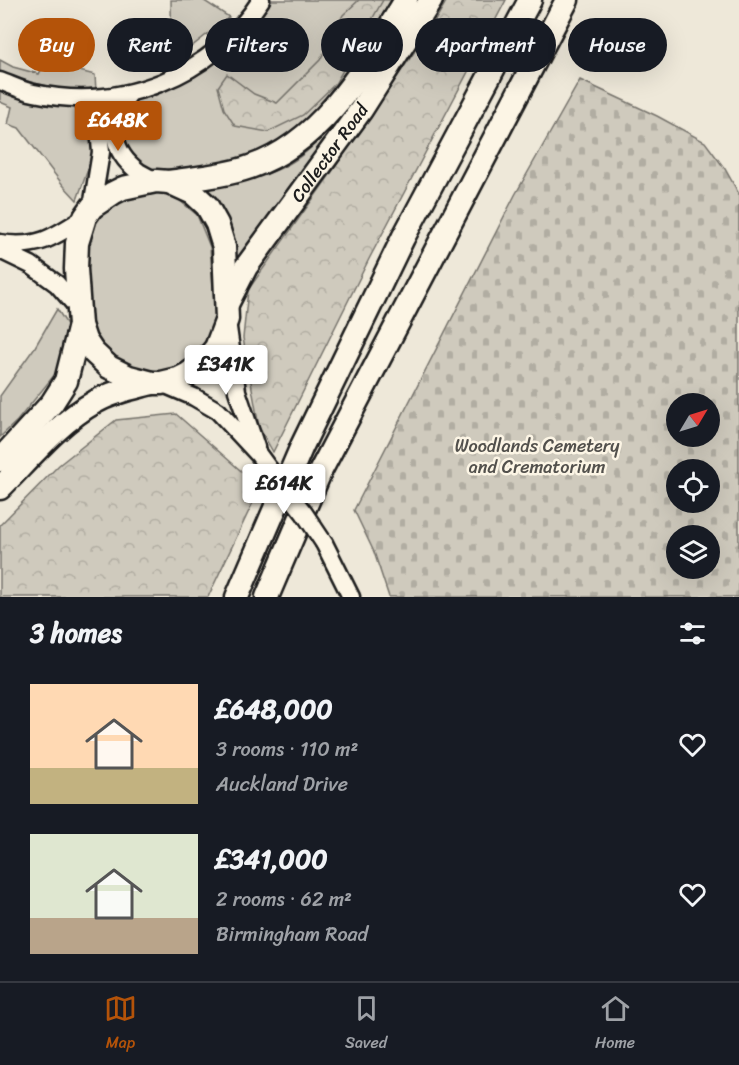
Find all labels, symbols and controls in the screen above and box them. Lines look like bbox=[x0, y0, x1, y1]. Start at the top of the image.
chip: Buy bbox=[18, 18, 95, 72]
chip: Rent bbox=[107, 18, 193, 72]
chip: Filters bbox=[205, 18, 309, 72]
chip: New bbox=[321, 18, 403, 72]
chip: Apartment bbox=[415, 18, 556, 72]
chip: House bbox=[568, 18, 667, 72]
street label: Collector Road bbox=[282, 96, 378, 209]
pin: £648K bbox=[76, 101, 160, 152]
text: £648K bbox=[89, 103, 147, 138]
pin: £341K bbox=[184, 345, 268, 396]
text: £341K bbox=[199, 347, 253, 382]
north arrow bbox=[666, 393, 720, 447]
map controls bbox=[666, 393, 720, 579]
park label: Woodlands Cemetery and Crematorium bbox=[455, 430, 620, 483]
button: locate bbox=[666, 459, 720, 513]
pin: £614K bbox=[242, 464, 326, 515]
text: £614K bbox=[256, 466, 312, 501]
button: layers bbox=[666, 525, 720, 579]
text: 3 homes bbox=[30, 610, 122, 656]
icon: filters bbox=[676, 617, 709, 650]
text: £648,000 bbox=[216, 686, 333, 732]
icon: home bbox=[78, 708, 150, 780]
icon: heart bbox=[676, 728, 709, 761]
text: 3 rooms · 110 m² bbox=[216, 732, 358, 767]
text: Auckland Drive bbox=[216, 767, 348, 802]
text: £341,000 bbox=[216, 836, 328, 882]
icon: home bbox=[78, 858, 150, 930]
icon: heart bbox=[676, 878, 709, 911]
text: 2 rooms · 62 m² bbox=[216, 882, 352, 917]
text: Birmingham Road bbox=[216, 917, 368, 952]
tab: Map bbox=[104, 992, 137, 1057]
tab: Saved bbox=[345, 992, 387, 1057]
tab: Home bbox=[595, 992, 635, 1057]

